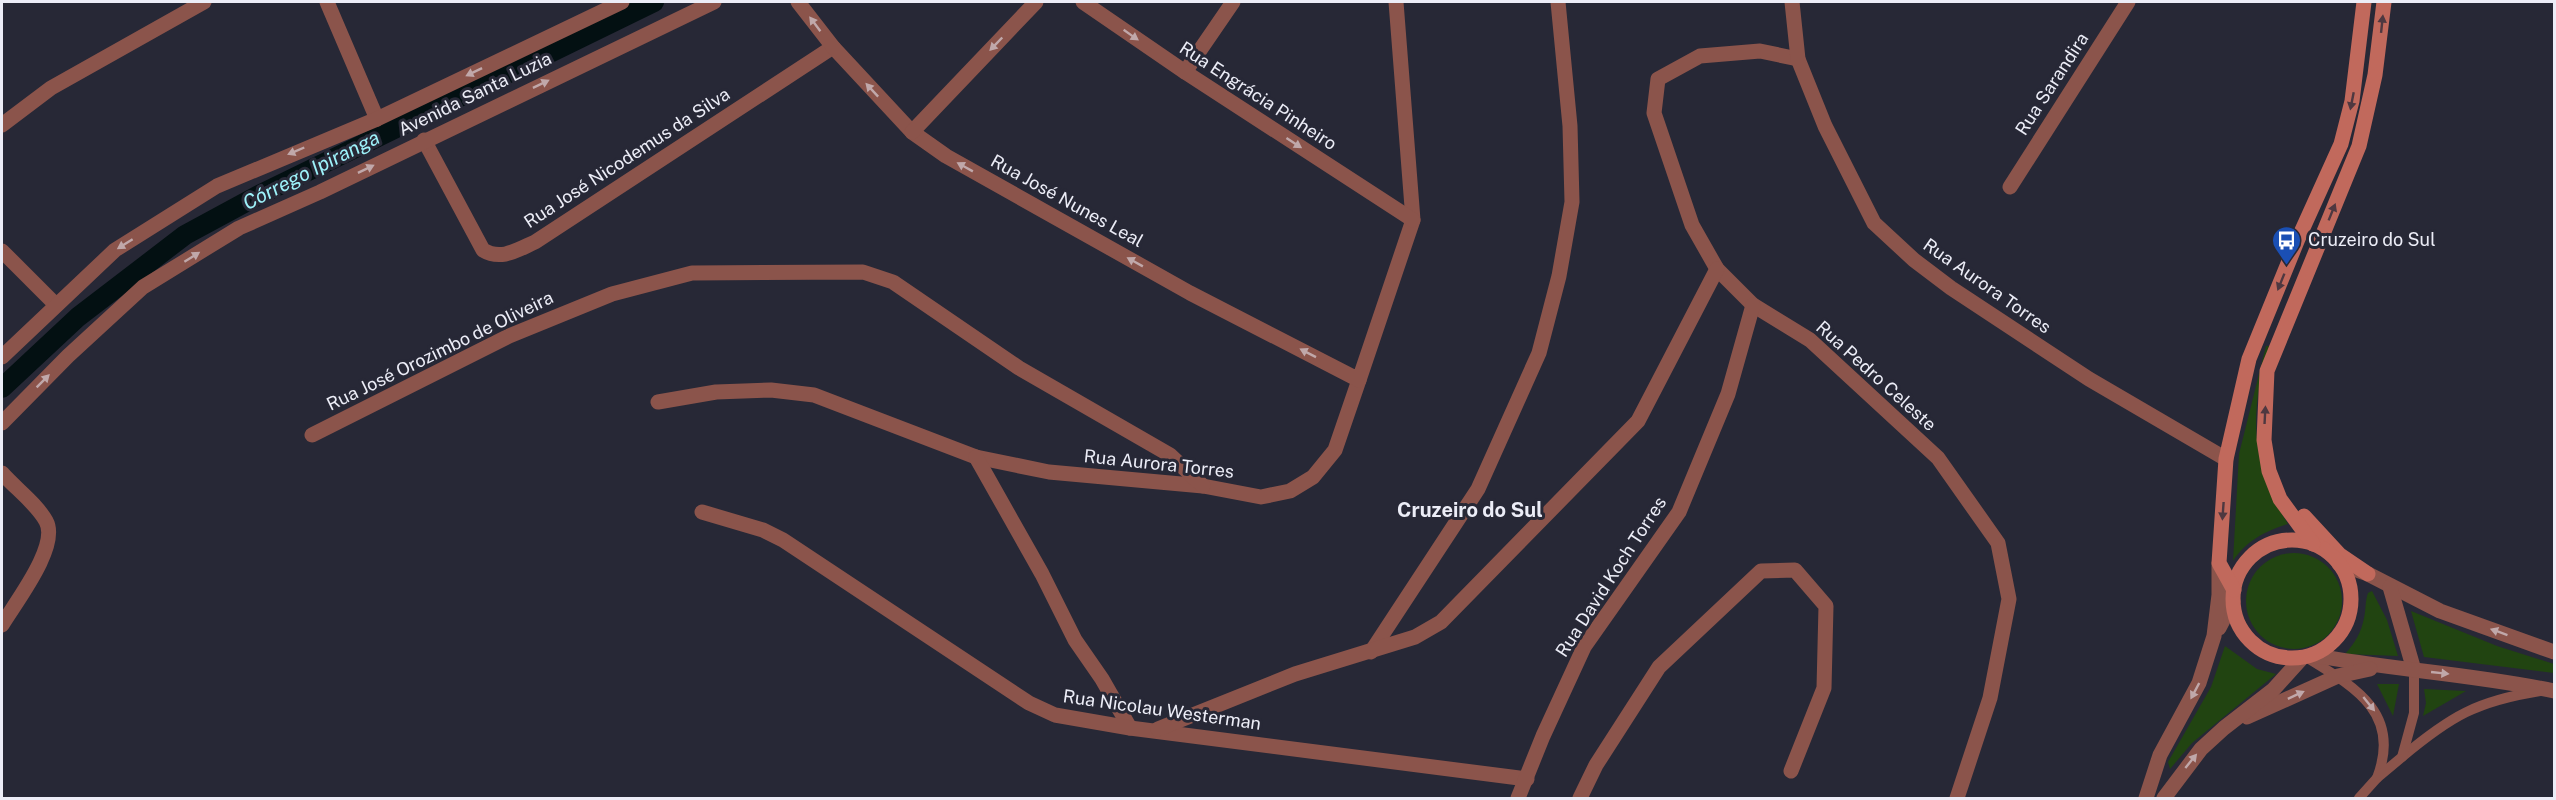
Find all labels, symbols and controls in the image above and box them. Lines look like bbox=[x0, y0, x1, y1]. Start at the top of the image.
one-way arrow bbox=[2377, 15, 2387, 34]
one-way arrow bbox=[810, 17, 822, 32]
one-way arrow bbox=[1123, 29, 1139, 41]
street label: Rua Sarandira bbox=[2011, 29, 2092, 139]
one-way arrow bbox=[989, 36, 1003, 50]
street label: Rua Engrácia Pinheiro bbox=[1176, 37, 1341, 154]
street label: Avenida Santa Luzia bbox=[395, 47, 555, 140]
one-way arrow bbox=[466, 68, 483, 77]
one-way arrow bbox=[533, 80, 550, 89]
one-way arrow bbox=[865, 82, 879, 97]
street label: Rua José Nicodemus da Silva bbox=[520, 83, 734, 232]
one-way arrow bbox=[2347, 92, 2356, 111]
water label: Córrego Ipiranga bbox=[239, 125, 383, 215]
one-way arrow bbox=[1286, 137, 1302, 148]
one-way arrow bbox=[287, 147, 305, 157]
street label: Rua José Nunes Leal bbox=[987, 150, 1147, 251]
one-way arrow bbox=[956, 162, 973, 172]
one-way arrow bbox=[357, 165, 374, 174]
one-way arrow bbox=[2328, 203, 2337, 221]
bus stop icon: Cruzeiro do Sul bbox=[2271, 224, 2303, 266]
place label: Cruzeiro do Sul bbox=[2308, 229, 2436, 250]
street label: Rua Aurora Torres bbox=[1919, 234, 2055, 337]
one-way arrow bbox=[117, 238, 133, 249]
one-way arrow bbox=[184, 251, 200, 262]
one-way arrow bbox=[1127, 257, 1144, 267]
one-way arrow bbox=[2276, 273, 2285, 291]
street label: Rua José Orozimbo de Oliveira bbox=[323, 286, 557, 415]
street label: Rua Pedro Celeste bbox=[1812, 316, 1941, 435]
one-way arrow bbox=[1299, 349, 1316, 358]
one-way arrow bbox=[35, 375, 49, 389]
one-way arrow bbox=[2261, 406, 2270, 425]
street label: Rua Aurora Torres bbox=[1083, 445, 1235, 482]
street label: Rua David Koch Torres bbox=[1551, 493, 1670, 661]
district label: Cruzeiro do Sul bbox=[1397, 498, 1543, 522]
one-way arrow bbox=[2218, 501, 2228, 520]
one-way arrow bbox=[2490, 627, 2508, 637]
one-way arrow bbox=[2430, 668, 2449, 678]
one-way arrow bbox=[2190, 683, 2200, 700]
street label: Rua Nicolau Westerman bbox=[1062, 685, 1262, 734]
one-way arrow bbox=[2287, 690, 2304, 699]
one-way arrow bbox=[2362, 697, 2375, 712]
one-way arrow bbox=[2185, 753, 2198, 769]

